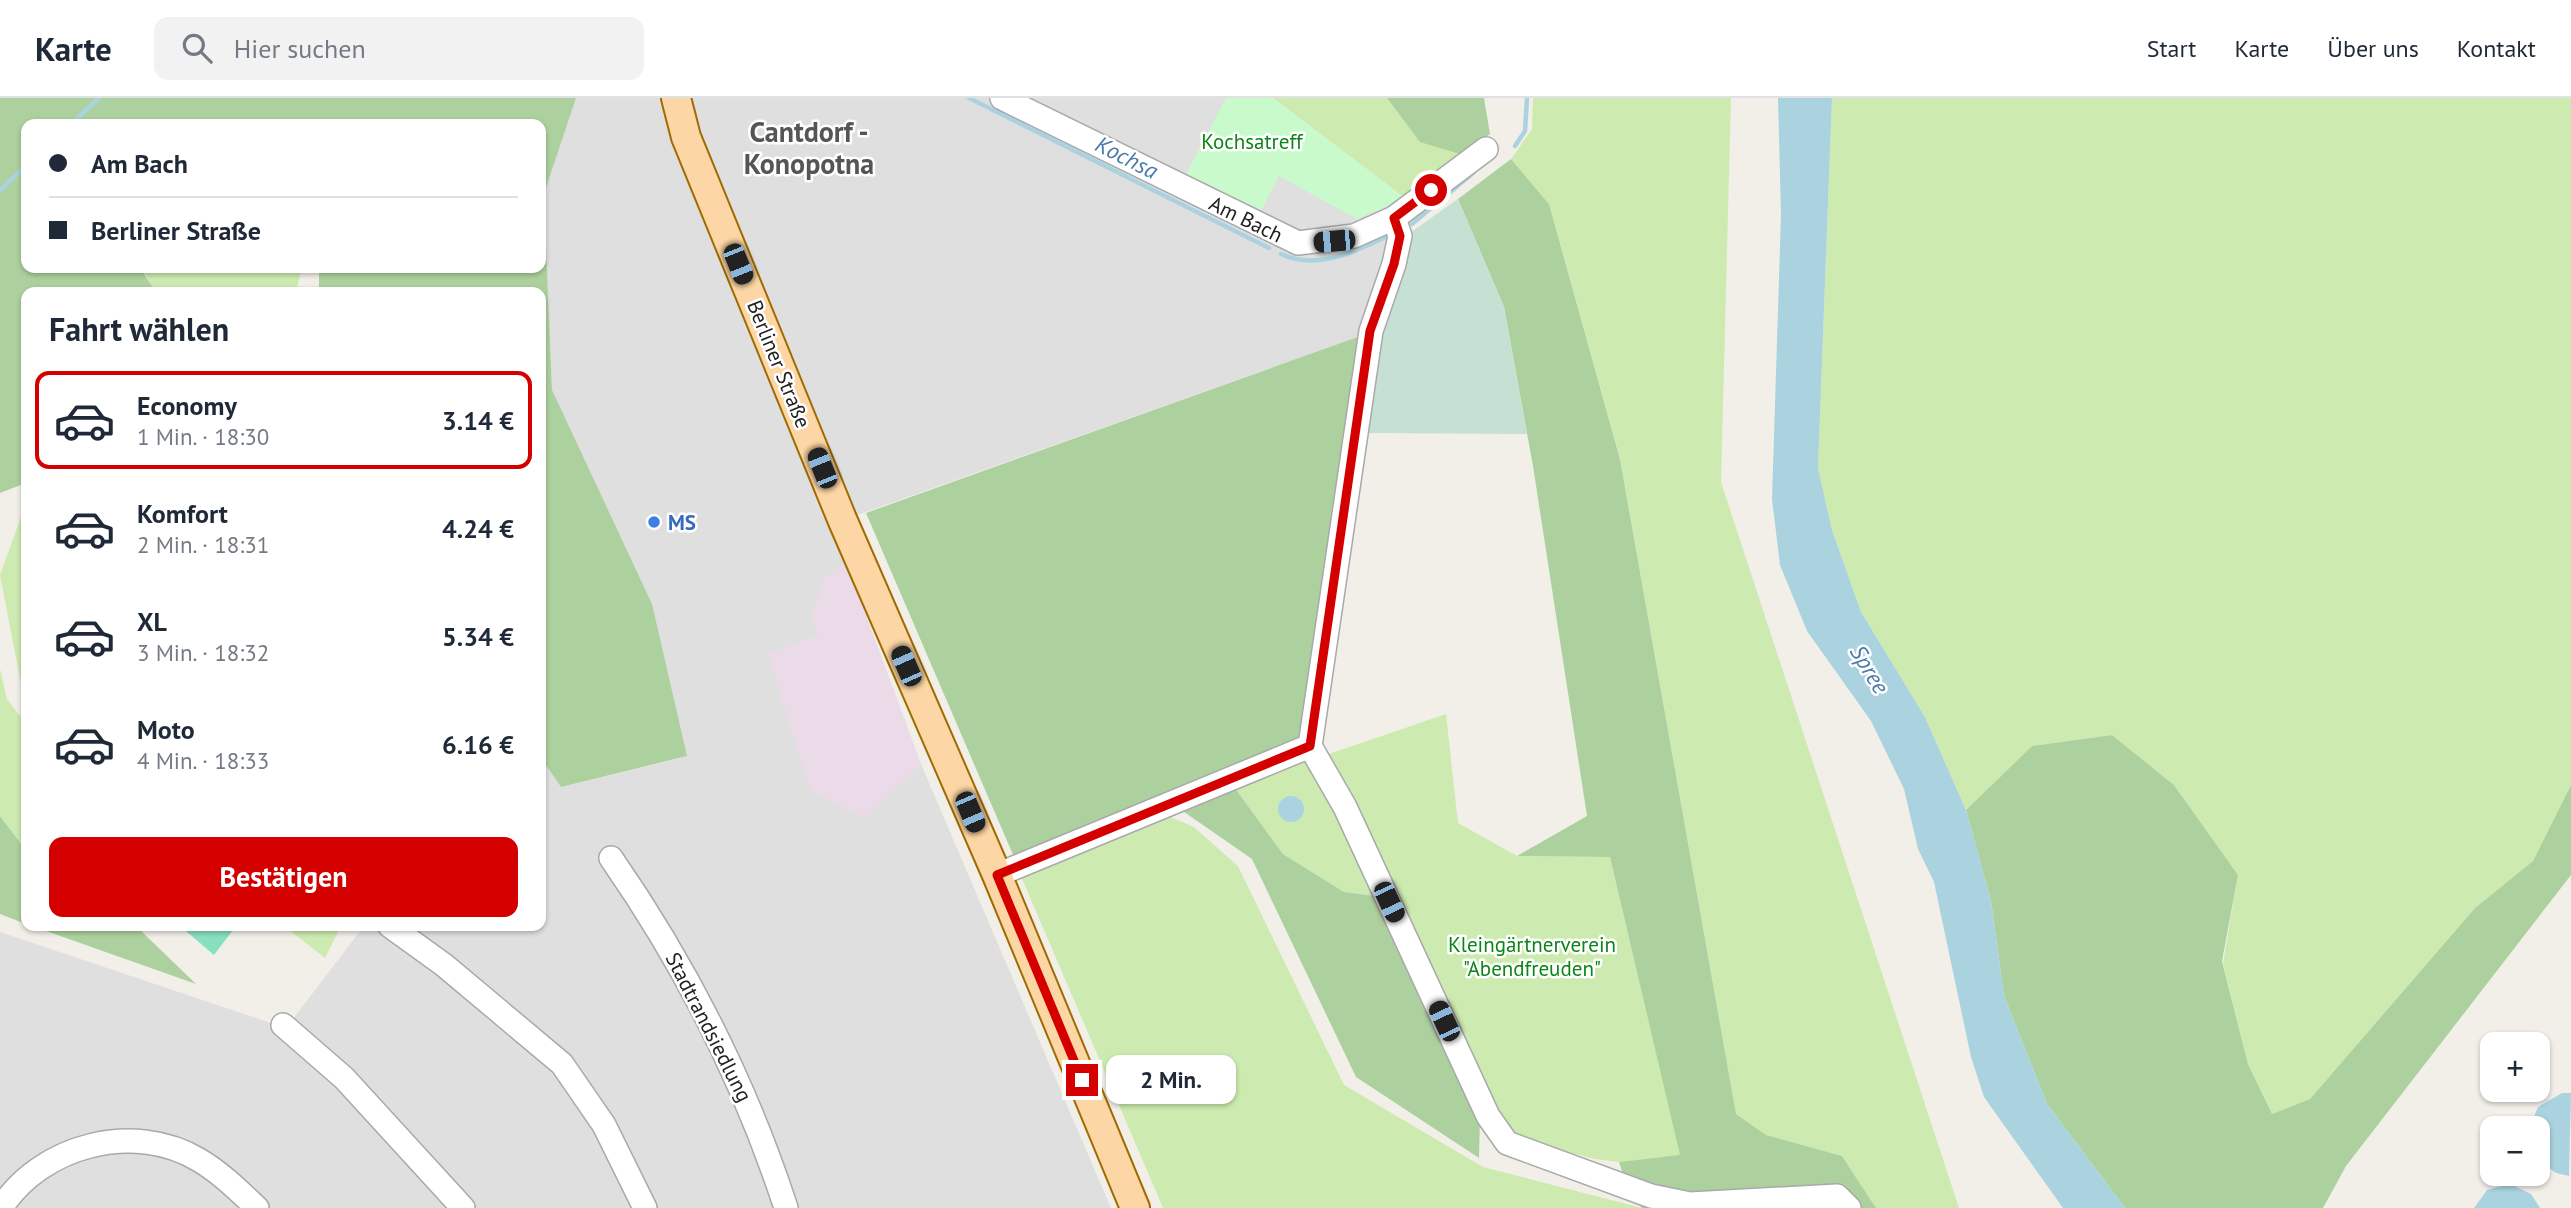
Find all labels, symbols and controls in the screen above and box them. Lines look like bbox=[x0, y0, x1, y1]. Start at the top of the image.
search box bbox=[154, 17, 644, 80]
text: Karte bbox=[35, 27, 112, 70]
icon: search bbox=[178, 29, 216, 67]
text: Hier suchen bbox=[234, 32, 366, 65]
text: Start bbox=[2147, 33, 2196, 64]
text: Karte bbox=[2234, 33, 2289, 64]
text: Über uns bbox=[2327, 33, 2419, 64]
text: Kontakt bbox=[2457, 33, 2536, 64]
district label: Cantdorf - Konopotna bbox=[744, 113, 874, 182]
park label: Kochsatreff bbox=[1201, 128, 1304, 155]
water label: Kochsa bbox=[1091, 129, 1163, 185]
text: Am Bach bbox=[91, 147, 188, 180]
route start bbox=[1415, 174, 1447, 206]
street label: Am Bach bbox=[1205, 190, 1287, 248]
text: Berliner Straße bbox=[91, 214, 261, 247]
car bbox=[1313, 229, 1356, 253]
car bbox=[721, 241, 756, 287]
street label: Berliner Straße bbox=[741, 296, 817, 432]
text: Fahrt wählen bbox=[49, 308, 229, 350]
icon: car bbox=[53, 389, 116, 452]
text: Economy bbox=[137, 389, 237, 422]
text: 3.14 € bbox=[442, 404, 514, 437]
text: 1 Min. · 18:30 bbox=[137, 422, 269, 451]
car bbox=[805, 445, 840, 491]
icon: car bbox=[53, 497, 116, 560]
text: Komfort bbox=[137, 497, 228, 530]
place label: MS bbox=[668, 509, 696, 536]
text: 4.24 € bbox=[442, 512, 514, 545]
marker: MS bbox=[646, 514, 662, 530]
text: 2 Min. · 18:31 bbox=[137, 530, 269, 559]
icon: car bbox=[53, 605, 116, 668]
text: XL bbox=[137, 605, 167, 638]
text: 5.34 € bbox=[442, 620, 514, 653]
text: 3 Min. · 18:32 bbox=[137, 638, 269, 667]
water label: Spree bbox=[1844, 639, 1896, 699]
car bbox=[888, 643, 925, 689]
icon: car bbox=[53, 713, 116, 776]
text: Moto bbox=[137, 713, 195, 746]
text: 6.16 € bbox=[442, 728, 514, 761]
text: 4 Min. · 18:33 bbox=[137, 746, 269, 775]
car bbox=[953, 789, 988, 835]
button: Bestätigen bbox=[49, 837, 518, 917]
car bbox=[1371, 879, 1408, 925]
park label: Kleingärtnerverein "Abendfreuden" bbox=[1448, 931, 1616, 982]
street label: Stadtrandsiedlung bbox=[660, 948, 758, 1106]
car bbox=[1426, 998, 1463, 1044]
map controls bbox=[2480, 1032, 2550, 1186]
button: + bbox=[2480, 1032, 2550, 1102]
callout: 2 Min. bbox=[1106, 1056, 1236, 1104]
route end bbox=[1066, 1064, 1098, 1096]
text: 2 Min. bbox=[1140, 1065, 1202, 1094]
button: − bbox=[2480, 1116, 2550, 1186]

